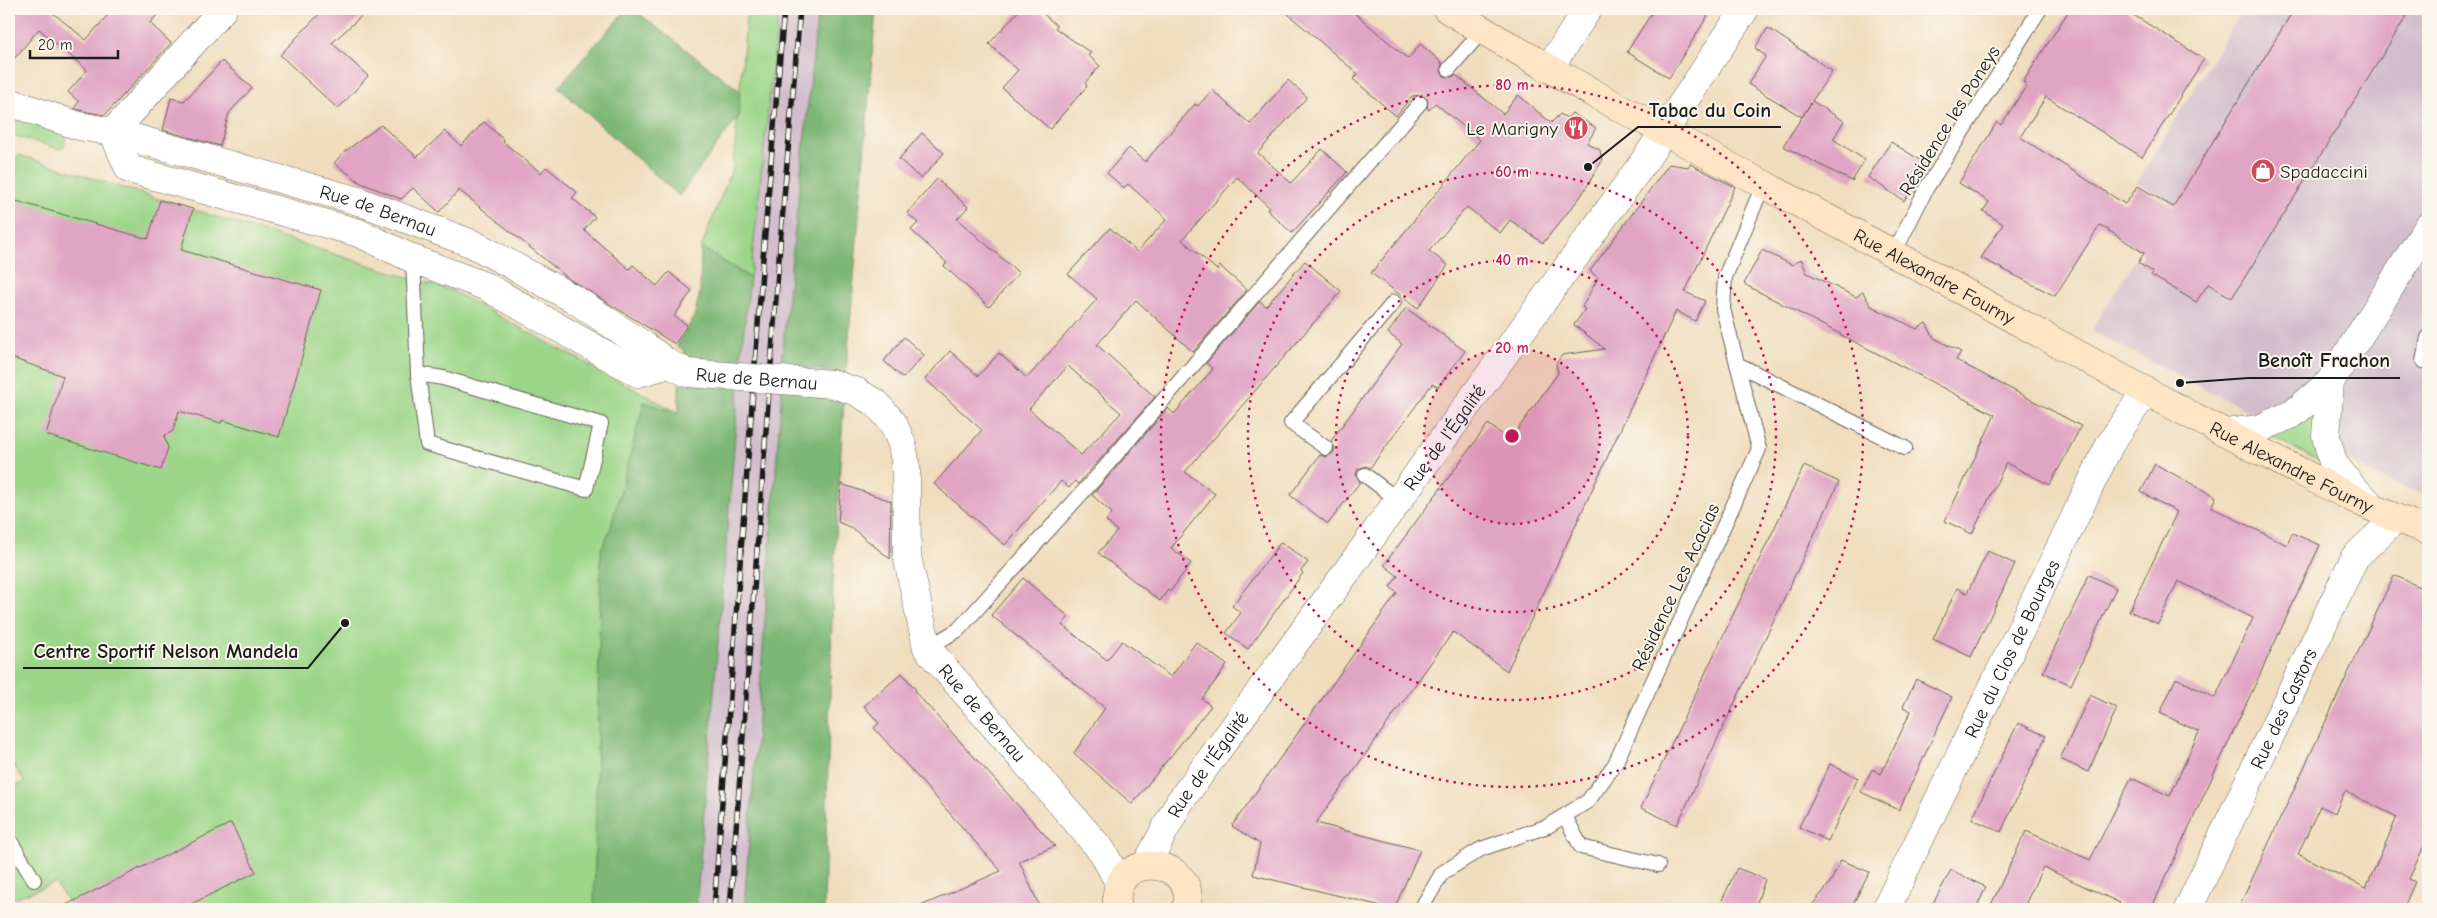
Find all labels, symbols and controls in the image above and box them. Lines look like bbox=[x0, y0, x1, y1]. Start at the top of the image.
scale bar bbox=[30, 28, 118, 60]
text: 20 m bbox=[38, 36, 72, 54]
street label: Résidence les Poneys bbox=[1895, 42, 2005, 199]
text: 80 m bbox=[1495, 76, 1529, 94]
callout: Tabac du Coin bbox=[1638, 92, 1781, 127]
text: Tabac du Coin bbox=[1649, 99, 1771, 122]
restaurant icon: Le Marigny bbox=[1563, 115, 1589, 141]
place label: Le Marigny bbox=[1466, 118, 1558, 140]
shop icon: Spadaccini bbox=[2250, 158, 2276, 184]
place label: Spadaccini bbox=[2280, 161, 2368, 183]
text: 60 m bbox=[1495, 163, 1529, 181]
street label: Rue de Bernau bbox=[317, 181, 439, 241]
street label: Rue Alexandre Fourny bbox=[1850, 224, 2019, 330]
text: 40 m bbox=[1496, 251, 1529, 269]
text: 20 m bbox=[1495, 339, 1529, 357]
callout: Benoît Frachon bbox=[2248, 343, 2400, 378]
text: Benoît Frachon bbox=[2258, 349, 2390, 372]
street label: Rue de Bernau bbox=[695, 364, 818, 395]
street label: Rue de l'Égalité bbox=[1399, 381, 1491, 495]
street label: Rue Alexandre Fourny bbox=[2206, 417, 2377, 518]
centre of rings bbox=[1503, 427, 1521, 445]
street label: Résidence Les Acacias bbox=[1627, 500, 1724, 675]
street label: Rue du Clos de Bourges bbox=[1960, 556, 2065, 742]
callout: Centre Sportif Nelson Mandela bbox=[23, 633, 308, 668]
text: Centre Sportif Nelson Mandela bbox=[33, 640, 299, 663]
street label: Rue des Castors bbox=[2246, 645, 2322, 773]
street label: Rue de Bernau bbox=[934, 660, 1030, 766]
street label: Rue de l'Égalité bbox=[1163, 708, 1253, 822]

